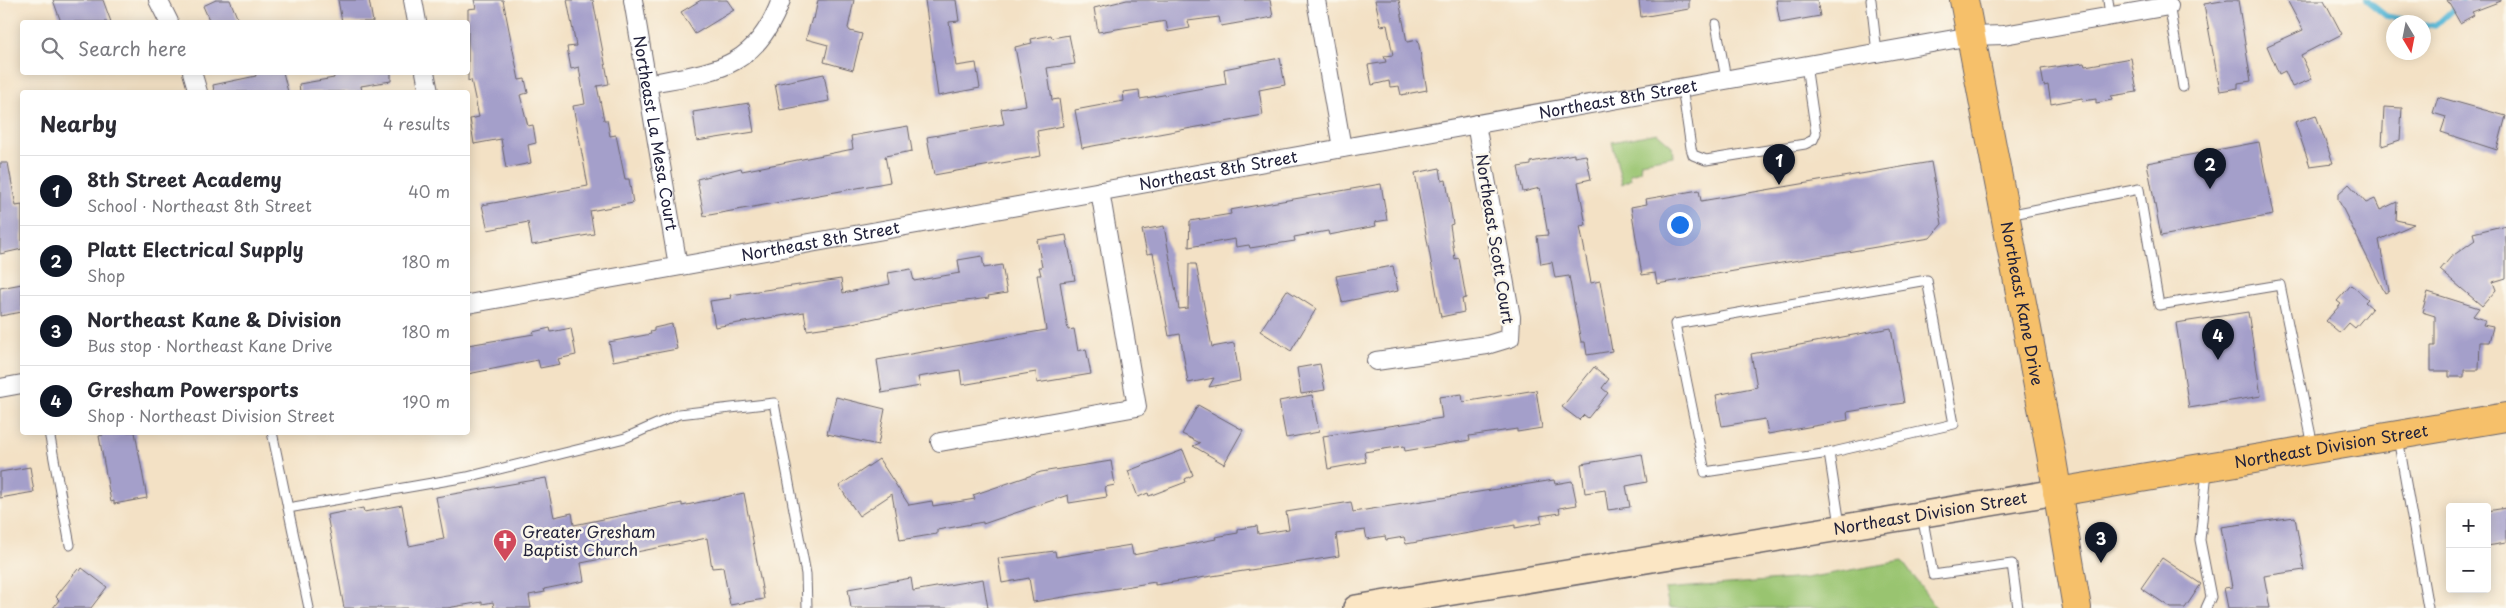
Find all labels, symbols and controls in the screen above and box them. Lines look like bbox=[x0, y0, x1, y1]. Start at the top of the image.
north arrow bbox=[2386, 15, 2431, 60]
search box bbox=[20, 20, 470, 75]
icon: search bbox=[38, 34, 66, 62]
text: Search here bbox=[78, 34, 187, 62]
street label: Northeast La Mesa Court bbox=[628, 34, 685, 233]
street label: Northeast 8th Street bbox=[1537, 72, 1699, 124]
text: Nearby bbox=[40, 107, 117, 139]
text: 4 results bbox=[383, 111, 450, 135]
street label: Northeast 8th Street bbox=[1137, 143, 1300, 195]
pin: 1 bbox=[1763, 144, 1795, 185]
pin: 2 bbox=[2194, 148, 2226, 189]
street label: Northeast Scott Court bbox=[1471, 152, 1521, 326]
text: 8th Street Academy bbox=[87, 165, 282, 193]
text: 1 bbox=[52, 179, 60, 203]
text: 40 m bbox=[408, 179, 450, 203]
text: School · Northeast 8th Street bbox=[87, 193, 312, 217]
your location bbox=[1667, 212, 1693, 238]
street label: Northeast 8th Street bbox=[739, 214, 902, 266]
street label: Northeast Kane Drive bbox=[1996, 219, 2051, 387]
text: Platt Electrical Supply bbox=[87, 235, 304, 263]
text: 2 bbox=[50, 249, 62, 273]
text: 180 m bbox=[402, 249, 450, 273]
text: Shop bbox=[87, 263, 125, 287]
text: Northeast Kane & Division bbox=[87, 305, 341, 333]
text: 3 bbox=[51, 319, 61, 343]
text: 180 m bbox=[402, 319, 450, 343]
pin: 4 bbox=[2202, 319, 2234, 360]
text: Bus stop · Northeast Kane Drive bbox=[87, 333, 333, 357]
text: Gresham Powersports bbox=[87, 375, 298, 403]
text: 4 bbox=[51, 389, 61, 413]
text: 190 m bbox=[402, 389, 450, 413]
text: Shop · Northeast Division Street bbox=[87, 403, 335, 427]
street label: Northeast Division Street bbox=[2232, 417, 2430, 473]
street label: Northeast Division Street bbox=[1831, 484, 2029, 540]
map controls bbox=[2446, 503, 2491, 593]
button: + bbox=[2446, 503, 2491, 548]
place label: Greater Gresham Baptist Church bbox=[522, 519, 656, 561]
pin: 3 bbox=[2085, 522, 2117, 563]
church icon: Greater Gresham Baptist Church bbox=[492, 528, 518, 562]
button: − bbox=[2446, 548, 2491, 593]

